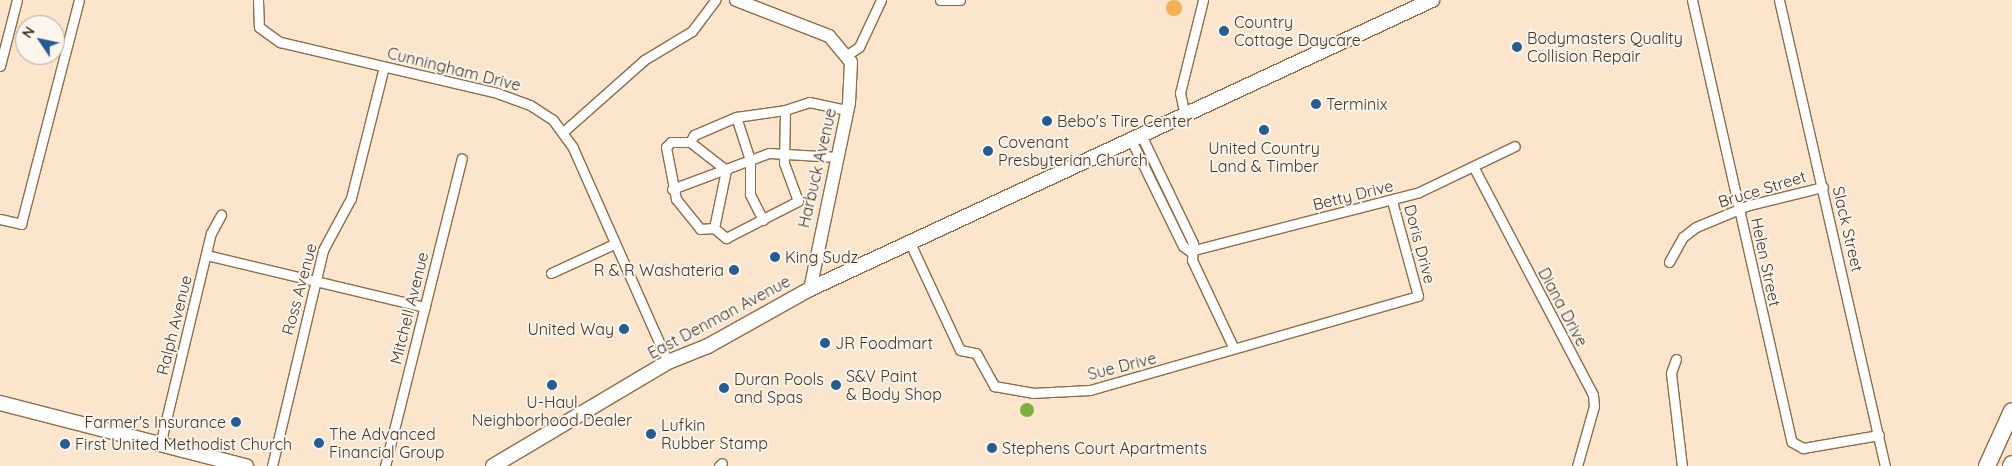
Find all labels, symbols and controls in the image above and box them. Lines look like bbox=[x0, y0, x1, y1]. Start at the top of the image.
place label: Country Cottage Daycare bbox=[1234, 12, 1361, 50]
north arrow bbox=[15, 15, 65, 65]
text: N bbox=[18, 23, 39, 41]
marker: Country Cottage Daycare bbox=[1218, 25, 1230, 37]
place label: Bodymasters Quality Collision Repair bbox=[1527, 28, 1683, 66]
marker: Bodymasters Quality Collision Repair bbox=[1511, 41, 1523, 53]
street label: Cunningham Drive bbox=[385, 43, 523, 95]
place label: Terminix bbox=[1326, 94, 1387, 114]
marker: Terminix bbox=[1310, 98, 1322, 110]
street label: Harbuck Avenue bbox=[794, 106, 840, 230]
place label: Bebo's Tire Center bbox=[1057, 111, 1192, 131]
marker: Bebo's Tire Center bbox=[1041, 115, 1053, 127]
marker: United Country Land & Timber bbox=[1258, 124, 1270, 136]
place label: Covenant Presbyterian Church bbox=[998, 132, 1148, 170]
place label: United Country Land & Timber bbox=[1208, 138, 1320, 176]
marker: Covenant Presbyterian Church bbox=[982, 145, 994, 157]
street label: Bruce Street bbox=[1716, 167, 1808, 211]
street label: Betty Drive bbox=[1311, 176, 1395, 214]
street label: Slack Street bbox=[1829, 184, 1867, 274]
street label: Doris Drive bbox=[1400, 202, 1440, 286]
street label: Helen Street bbox=[1747, 216, 1785, 308]
street label: Ross Avenue bbox=[278, 241, 320, 337]
place label: King Sudz bbox=[785, 247, 858, 267]
street label: Mitchell Avenue bbox=[386, 250, 432, 366]
marker: King Sudz bbox=[769, 251, 781, 263]
place label: R & R Washateria bbox=[594, 260, 724, 280]
marker: R & R Washateria bbox=[728, 264, 740, 276]
street label: Diana Drive bbox=[1534, 264, 1592, 350]
street label: East Denman Avenue bbox=[644, 271, 794, 363]
street label: Ralph Avenue bbox=[152, 273, 196, 377]
place label: United Way bbox=[527, 319, 614, 339]
marker: United Way bbox=[618, 323, 630, 335]
place label: JR Foodmart bbox=[835, 333, 933, 353]
marker: JR Foodmart bbox=[819, 337, 831, 349]
street label: Sue Drive bbox=[1086, 348, 1158, 384]
place label: S&V Paint & Body Shop bbox=[846, 366, 942, 404]
place label: Duran Pools and Spas bbox=[734, 369, 824, 407]
marker: U-Haul Neighborhood Dealer bbox=[546, 379, 558, 391]
marker: S&V Paint & Body Shop bbox=[830, 379, 842, 391]
marker: Duran Pools and Spas bbox=[718, 382, 730, 394]
place label: U-Haul Neighborhood Dealer bbox=[472, 392, 632, 430]
place label: Farmer's Insurance bbox=[85, 412, 226, 432]
place label: Lufkin Rubber Stamp bbox=[661, 415, 768, 453]
marker: Farmer's Insurance bbox=[230, 416, 242, 428]
place label: The Advanced Financial Group bbox=[329, 424, 445, 462]
marker: Lufkin Rubber Stamp bbox=[645, 428, 657, 440]
place label: First United Methodist Church bbox=[75, 434, 292, 454]
marker: The Advanced Financial Group bbox=[313, 437, 325, 449]
marker: First United Methodist Church bbox=[59, 438, 71, 450]
place label: Stephens Court Apartments bbox=[1002, 438, 1207, 458]
marker: Stephens Court Apartments bbox=[986, 442, 998, 454]

